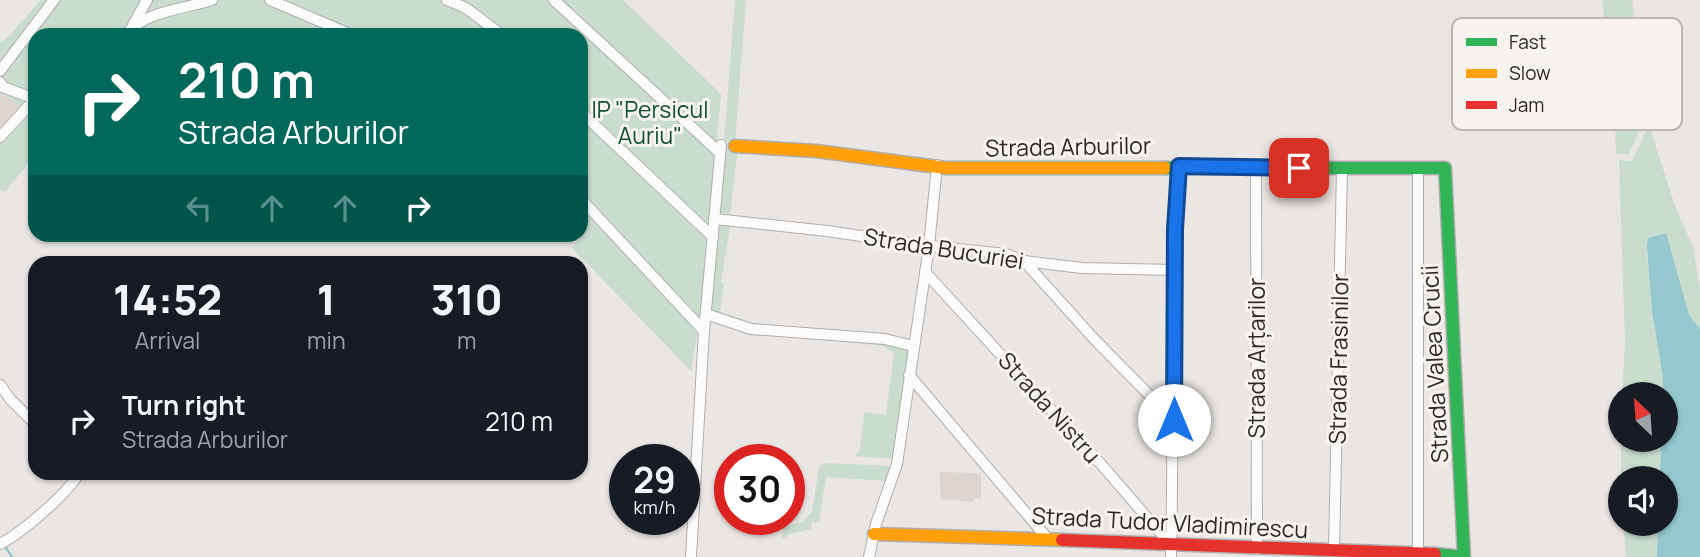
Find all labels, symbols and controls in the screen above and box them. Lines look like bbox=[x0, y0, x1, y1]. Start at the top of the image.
legend bbox=[1452, 18, 1682, 130]
text: Fast bbox=[1509, 29, 1546, 55]
text: 210 m bbox=[178, 46, 315, 113]
icon: right bbox=[63, 56, 154, 147]
text: Slow bbox=[1509, 60, 1551, 86]
text: Jam bbox=[1509, 92, 1544, 118]
park label: IP "Persicul Auriu" bbox=[591, 93, 709, 151]
text: Strada Arburilor bbox=[178, 110, 409, 154]
street label: Strada Arburilor bbox=[985, 129, 1151, 163]
pin bbox=[1269, 138, 1329, 198]
icon: arrive bbox=[1280, 149, 1318, 187]
icon: left bbox=[180, 189, 218, 227]
icon: ahead bbox=[253, 189, 291, 227]
icon: ahead bbox=[326, 189, 364, 227]
icon: right bbox=[399, 189, 437, 227]
street label: Strada Bucuriei bbox=[862, 220, 1026, 276]
street label: Strada Valea Crucii bbox=[1413, 264, 1455, 464]
text: 14:52 bbox=[113, 270, 222, 328]
text: 1 bbox=[317, 270, 336, 328]
text: 310 bbox=[431, 270, 503, 328]
street label: Strada Frasinilor bbox=[1321, 273, 1355, 445]
street label: Strada Arțarilor bbox=[1240, 278, 1272, 438]
text: Arrival bbox=[135, 324, 200, 356]
text: min bbox=[307, 324, 346, 356]
text: m bbox=[457, 324, 477, 356]
street label: Strada Nistru bbox=[991, 345, 1109, 469]
north arrow bbox=[1608, 382, 1678, 452]
map controls bbox=[1608, 382, 1678, 536]
position arrow bbox=[1137, 383, 1211, 457]
text: Turn right bbox=[122, 387, 246, 423]
icon: right bbox=[63, 402, 101, 440]
text: 210 m bbox=[485, 403, 553, 439]
text: Strada Arburilor bbox=[122, 423, 288, 455]
speed limit sign: 30 bbox=[714, 444, 805, 535]
text: 29 bbox=[633, 456, 676, 504]
button: sound bbox=[1608, 466, 1678, 536]
text: km/h bbox=[634, 495, 675, 519]
street label: Strada Tudor Vladimirescu bbox=[1031, 499, 1309, 545]

